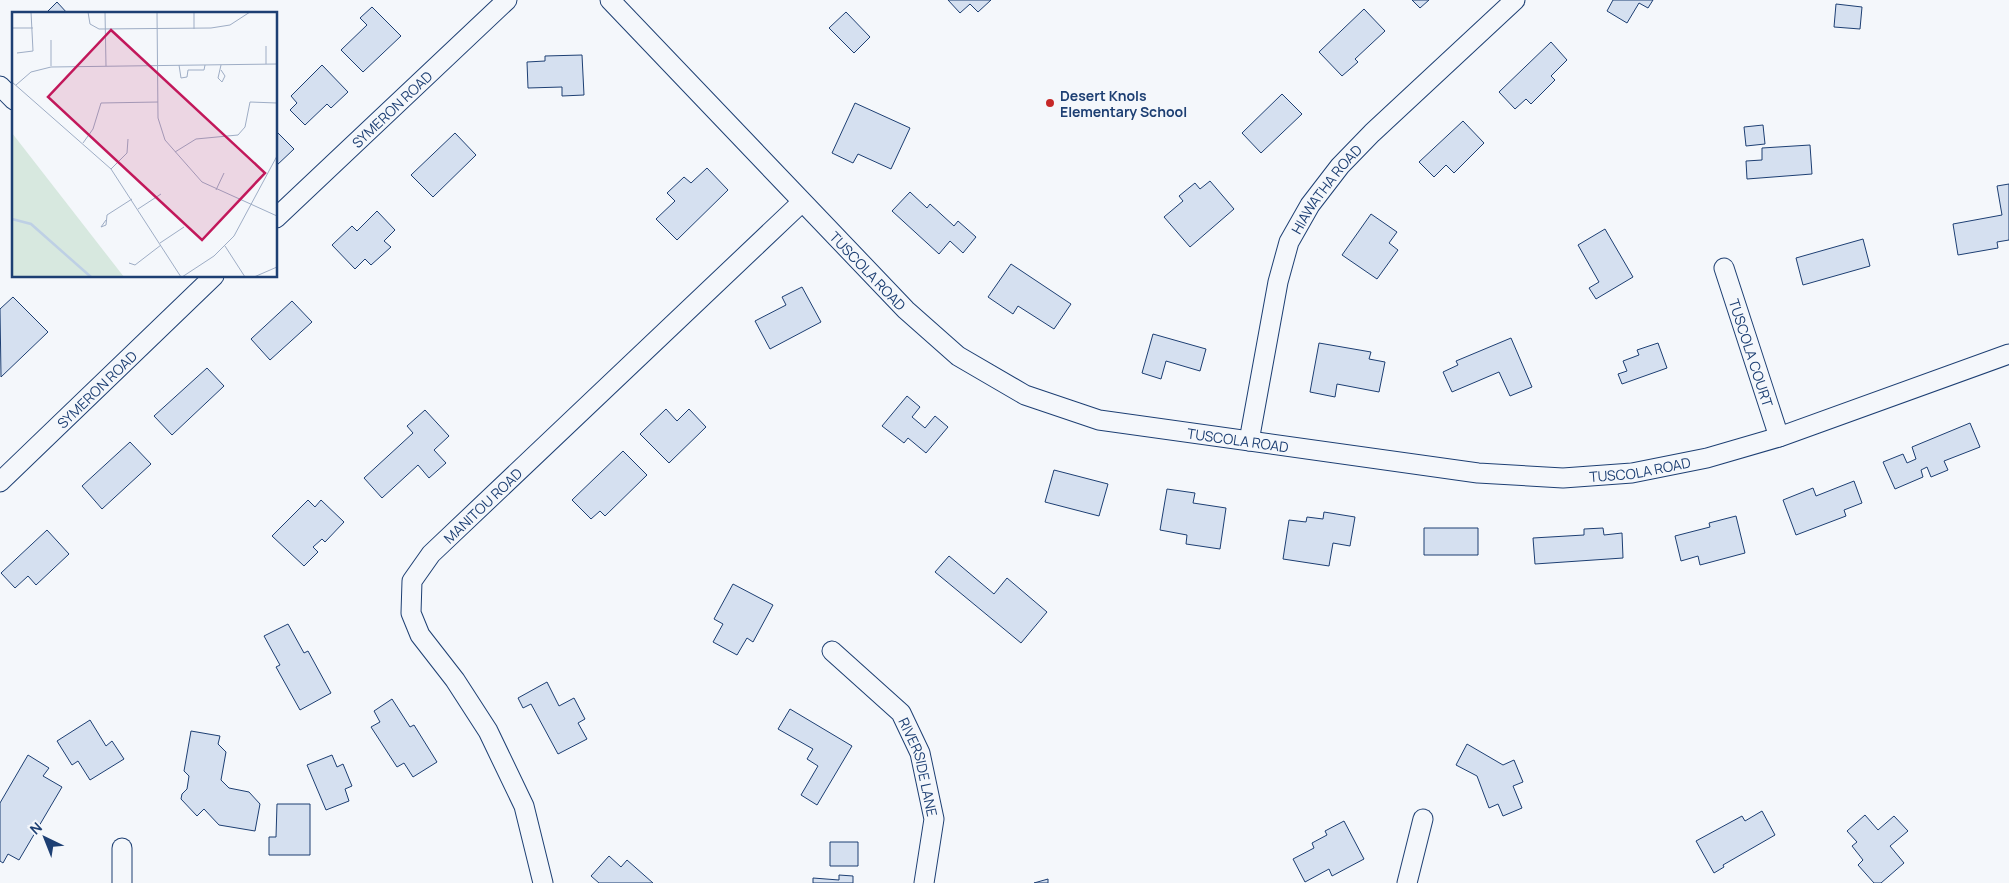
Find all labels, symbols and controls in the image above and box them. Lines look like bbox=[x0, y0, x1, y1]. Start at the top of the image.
inset map bbox=[12, 12, 278, 278]
street label: SYMERON ROAD bbox=[347, 66, 436, 152]
place label: Desert Knols Elementary School bbox=[1060, 86, 1187, 121]
marker: Desert Knols Elementary School bbox=[1044, 97, 1056, 109]
street label: HIAWATHA ROAD bbox=[1286, 140, 1366, 237]
street label: TUSCOLA ROAD bbox=[826, 227, 911, 314]
street label: TUSCOLA COURT bbox=[1725, 296, 1778, 410]
street label: SYMERON ROAD bbox=[52, 346, 141, 432]
street label: TUSCOLA ROAD bbox=[1186, 423, 1290, 456]
street label: TUSCOLA ROAD bbox=[1589, 452, 1692, 486]
street label: MANITOU ROAD bbox=[439, 463, 526, 547]
street label: RIVERSIDE LANE bbox=[895, 714, 943, 818]
north arrow bbox=[20, 813, 70, 863]
text: N bbox=[26, 818, 46, 839]

